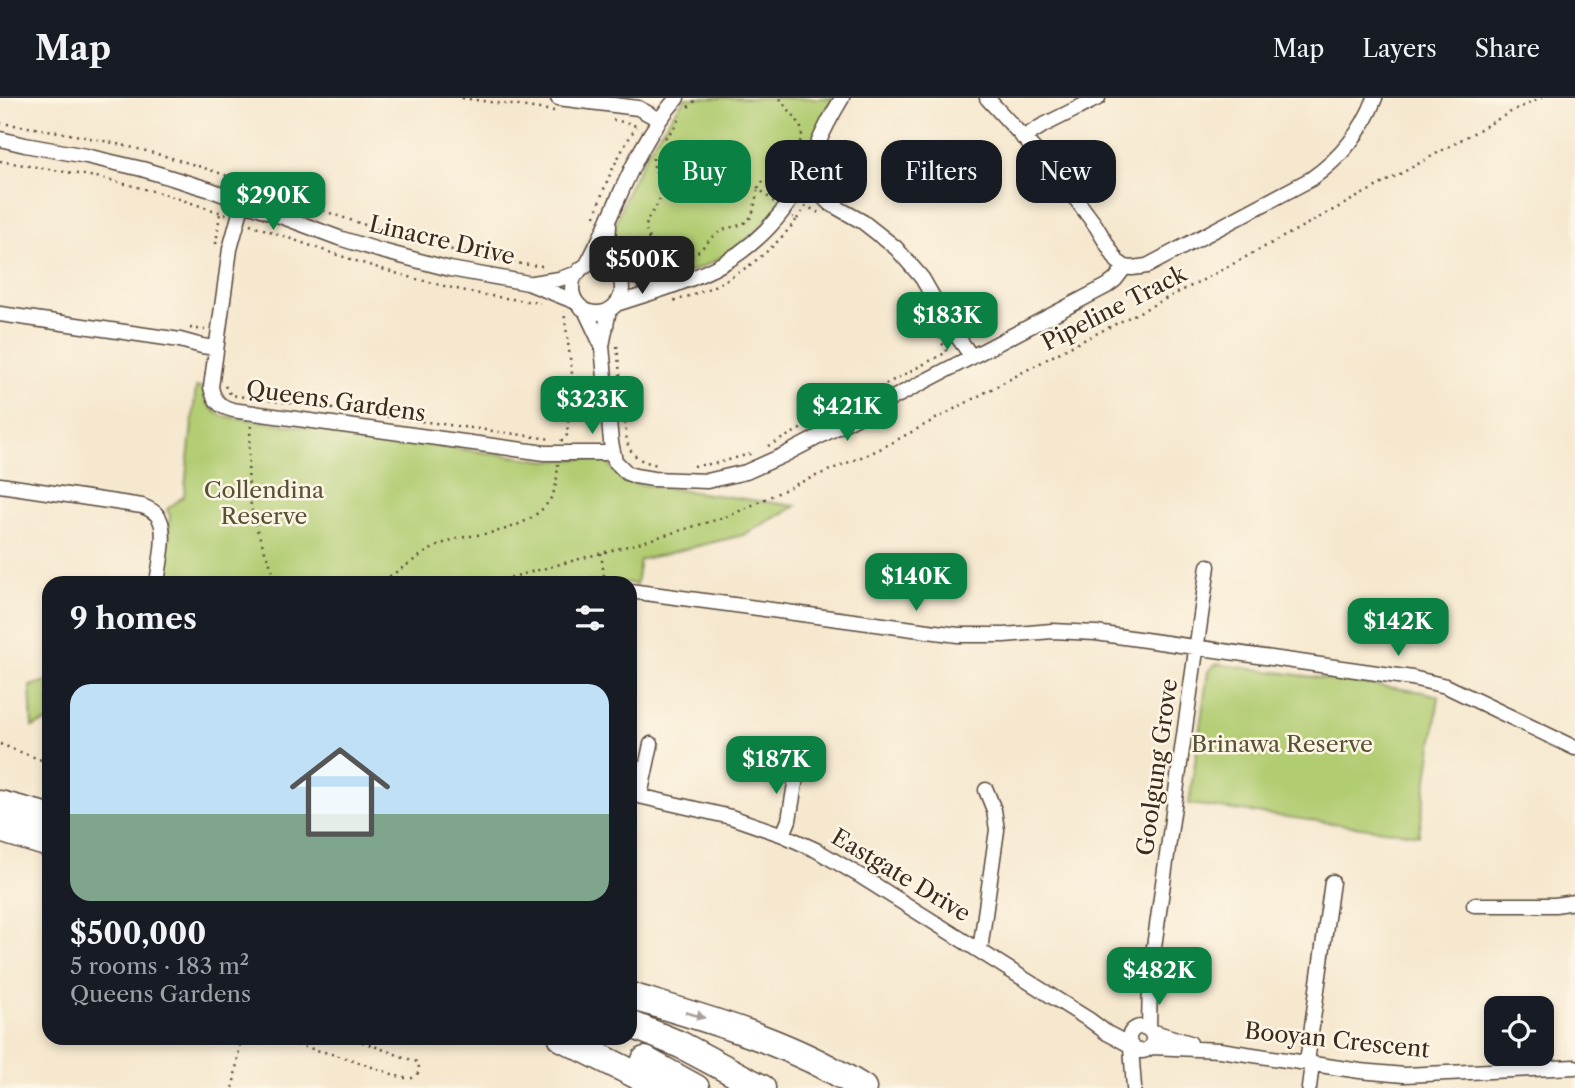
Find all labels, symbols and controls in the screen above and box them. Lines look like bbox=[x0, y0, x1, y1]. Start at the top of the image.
text: Map bbox=[35, 28, 111, 69]
text: Map bbox=[1273, 34, 1324, 63]
text: Layers bbox=[1362, 34, 1437, 63]
text: Share bbox=[1475, 34, 1540, 63]
chip: Buy bbox=[658, 140, 751, 203]
chip: Rent bbox=[765, 140, 867, 203]
chip: Filters bbox=[881, 140, 1002, 203]
chip: New bbox=[1016, 140, 1116, 203]
pin: $290K bbox=[224, 172, 322, 232]
text: $290K bbox=[236, 181, 310, 209]
street label: Linacre Drive bbox=[366, 210, 518, 270]
pin: $500K bbox=[593, 236, 691, 296]
text: $500K bbox=[605, 245, 679, 273]
street label: Pipeline Track bbox=[1037, 259, 1193, 357]
pin: $183K bbox=[898, 292, 996, 352]
text: $183K bbox=[913, 301, 981, 329]
street label: Queens Gardens bbox=[244, 375, 428, 427]
pin: $323K bbox=[543, 376, 641, 436]
pin: $421K bbox=[798, 384, 896, 443]
text: $323K bbox=[557, 385, 627, 413]
text: $421K bbox=[813, 392, 881, 420]
park label: Collendina Reserve bbox=[204, 476, 325, 530]
pin: $140K bbox=[867, 554, 965, 613]
text: $140K bbox=[881, 562, 951, 590]
pin: $142K bbox=[1349, 598, 1447, 658]
icon: filters bbox=[571, 599, 609, 637]
text: 9 homes bbox=[70, 600, 197, 637]
text: $142K bbox=[1364, 607, 1432, 635]
street label: Goolgung Grove bbox=[1131, 677, 1183, 857]
icon: home bbox=[277, 729, 403, 855]
park label: Brinawa Reserve bbox=[1191, 730, 1373, 758]
pin: $187K bbox=[727, 736, 825, 796]
text: $187K bbox=[742, 745, 810, 773]
street label: Eastgate Drive bbox=[826, 823, 976, 927]
text: $500,000 bbox=[70, 915, 206, 952]
pin: $482K bbox=[1110, 948, 1208, 1007]
text: 5 rooms · 183 m² bbox=[70, 952, 249, 980]
text: $482K bbox=[1123, 956, 1195, 984]
text: Queens Gardens bbox=[70, 980, 251, 1008]
map controls bbox=[1484, 996, 1554, 1066]
button: locate bbox=[1484, 996, 1554, 1066]
one-way arrow bbox=[685, 1011, 706, 1021]
street label: Booyan Crescent bbox=[1243, 1016, 1431, 1064]

